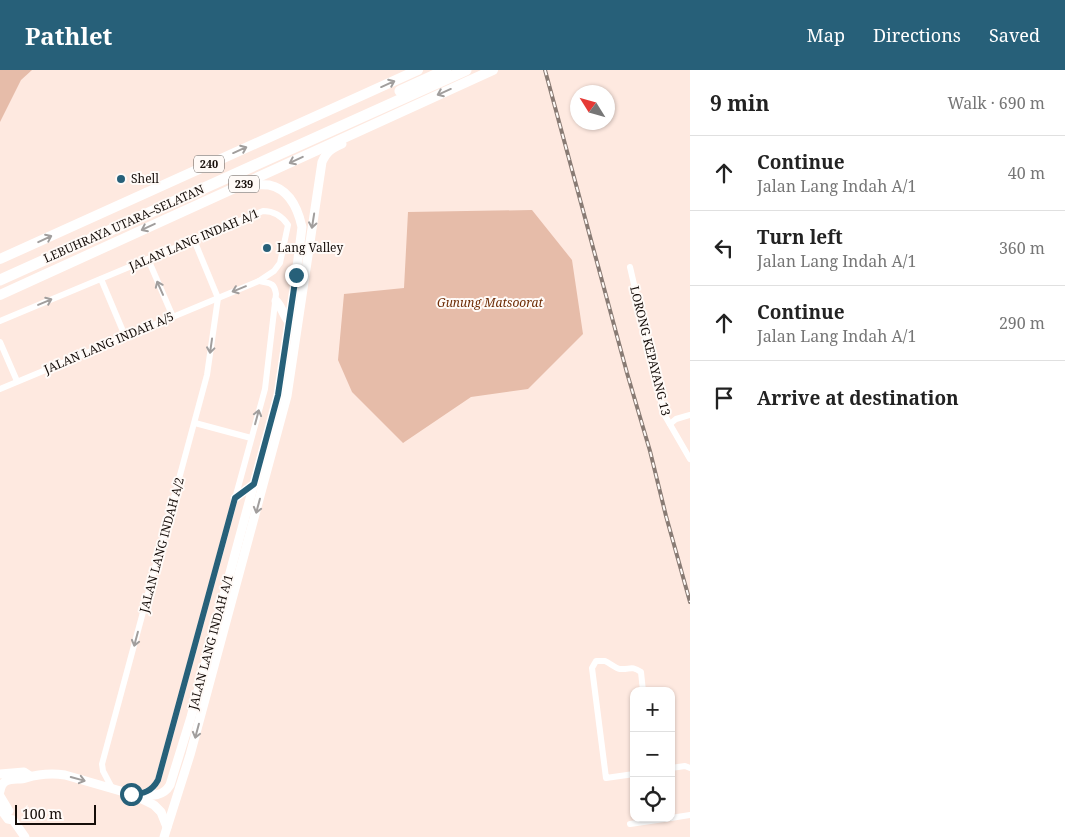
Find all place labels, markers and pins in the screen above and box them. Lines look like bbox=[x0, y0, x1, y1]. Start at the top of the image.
place label: Shell bbox=[131, 170, 159, 187]
marker: Shell bbox=[115, 173, 127, 185]
place label: Lang Valley bbox=[277, 239, 344, 256]
marker: Lang Valley bbox=[261, 242, 273, 254]

